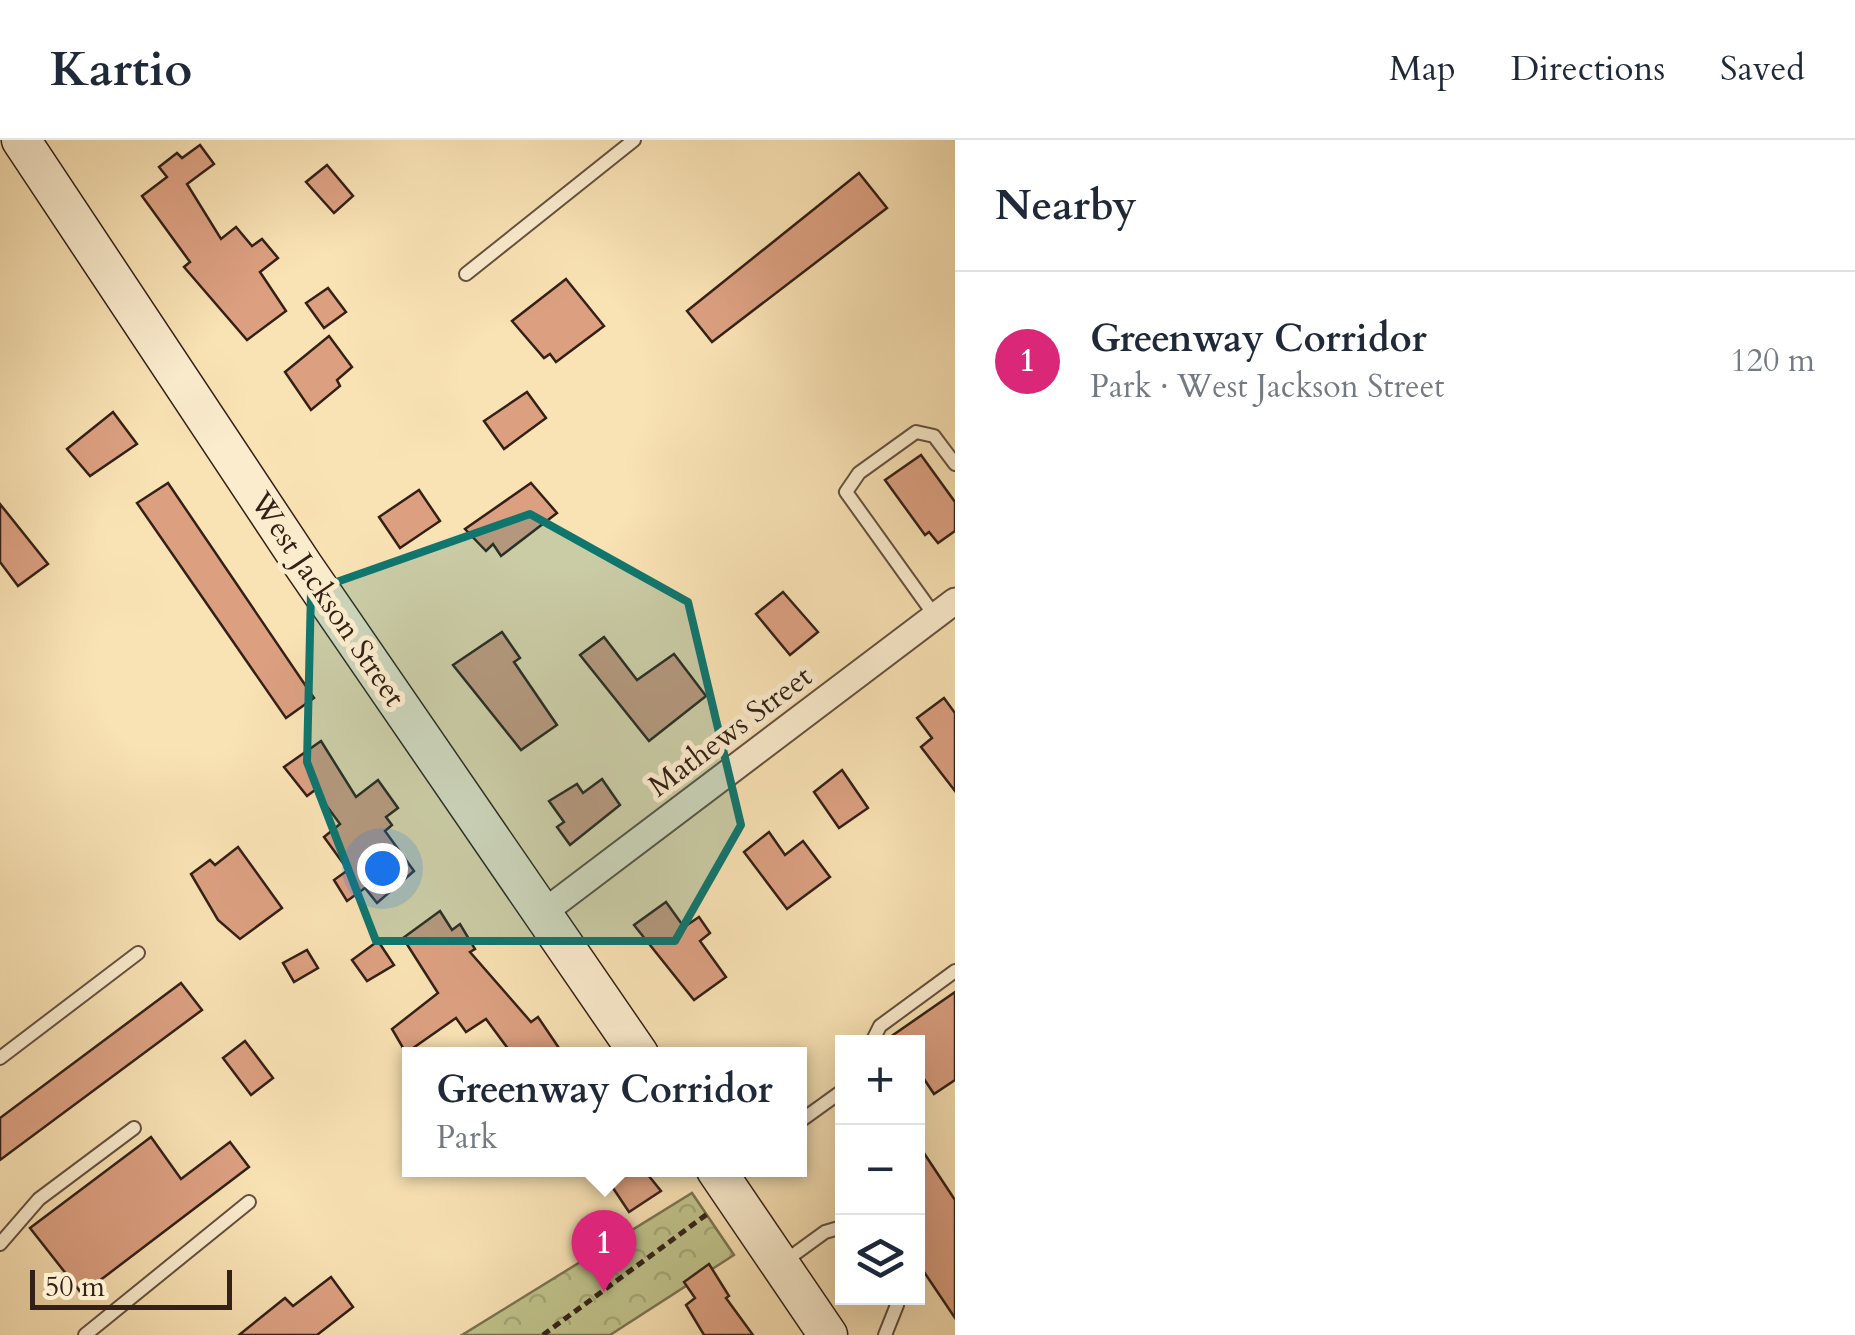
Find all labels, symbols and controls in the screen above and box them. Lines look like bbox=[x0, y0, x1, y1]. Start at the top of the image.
text: Kartio bbox=[50, 37, 192, 102]
text: Map bbox=[1389, 45, 1456, 93]
text: Directions bbox=[1511, 45, 1665, 93]
text: Saved bbox=[1720, 45, 1805, 93]
text: Nearby bbox=[995, 177, 1137, 234]
text: Greenway Corridor bbox=[1090, 313, 1427, 365]
text: 1 bbox=[1019, 339, 1036, 383]
text: 120 m bbox=[1730, 339, 1815, 383]
text: Park · West Jackson Street bbox=[1090, 365, 1444, 409]
street label: West Jackson Street bbox=[240, 483, 415, 715]
street label: Mathews Street bbox=[640, 656, 821, 806]
your location bbox=[357, 843, 408, 894]
map controls bbox=[835, 1035, 925, 1305]
button: + bbox=[835, 1035, 925, 1125]
popup bbox=[402, 1047, 807, 1177]
text: Greenway Corridor bbox=[436, 1064, 773, 1116]
text: Park bbox=[436, 1116, 498, 1160]
button: − bbox=[835, 1125, 925, 1215]
pin: 1 bbox=[572, 1210, 636, 1292]
button: layers bbox=[835, 1215, 925, 1305]
scale bar bbox=[30, 1265, 232, 1310]
text: 50 m bbox=[45, 1268, 105, 1306]

